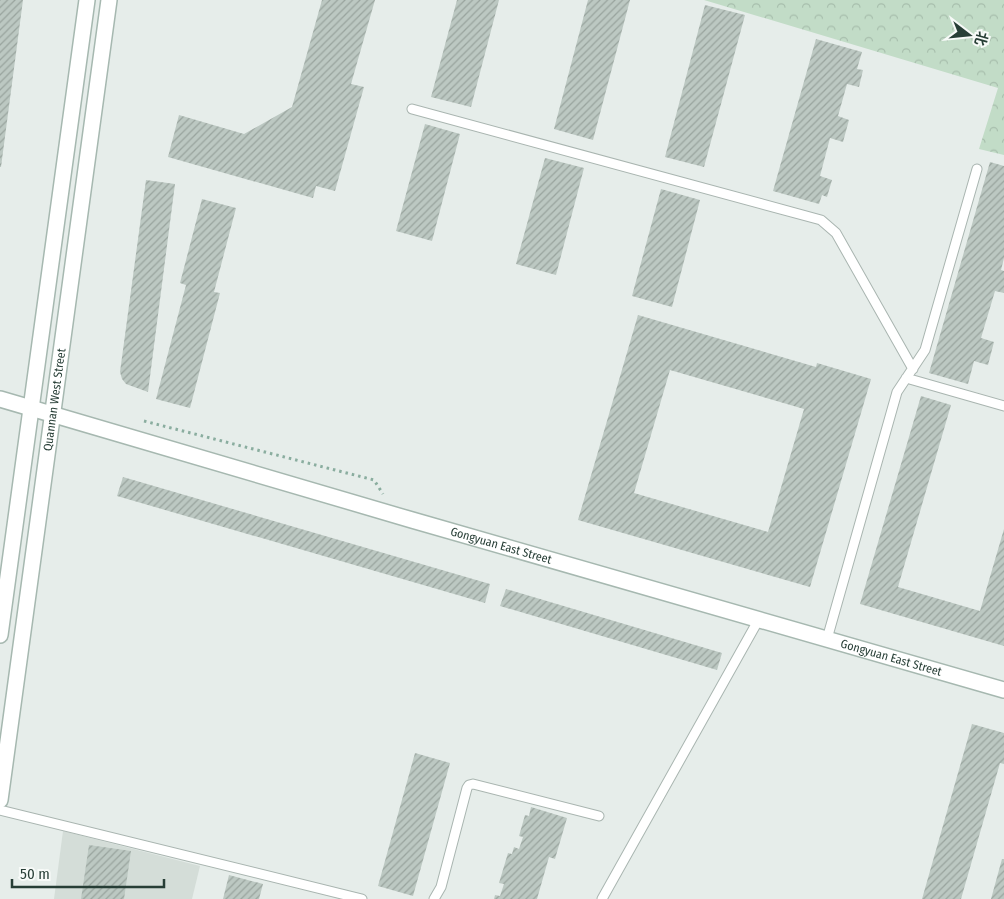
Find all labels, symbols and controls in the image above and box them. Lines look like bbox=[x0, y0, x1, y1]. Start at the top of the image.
north arrow bbox=[944, 10, 994, 60]
text: 北 bbox=[971, 29, 991, 48]
street label: Quannan West Street bbox=[41, 347, 68, 452]
street label: Gongyuan East Street bbox=[449, 524, 553, 567]
street label: Gongyuan East Street bbox=[839, 636, 943, 679]
scale bar bbox=[12, 856, 165, 888]
text: 50 m bbox=[20, 865, 50, 883]

